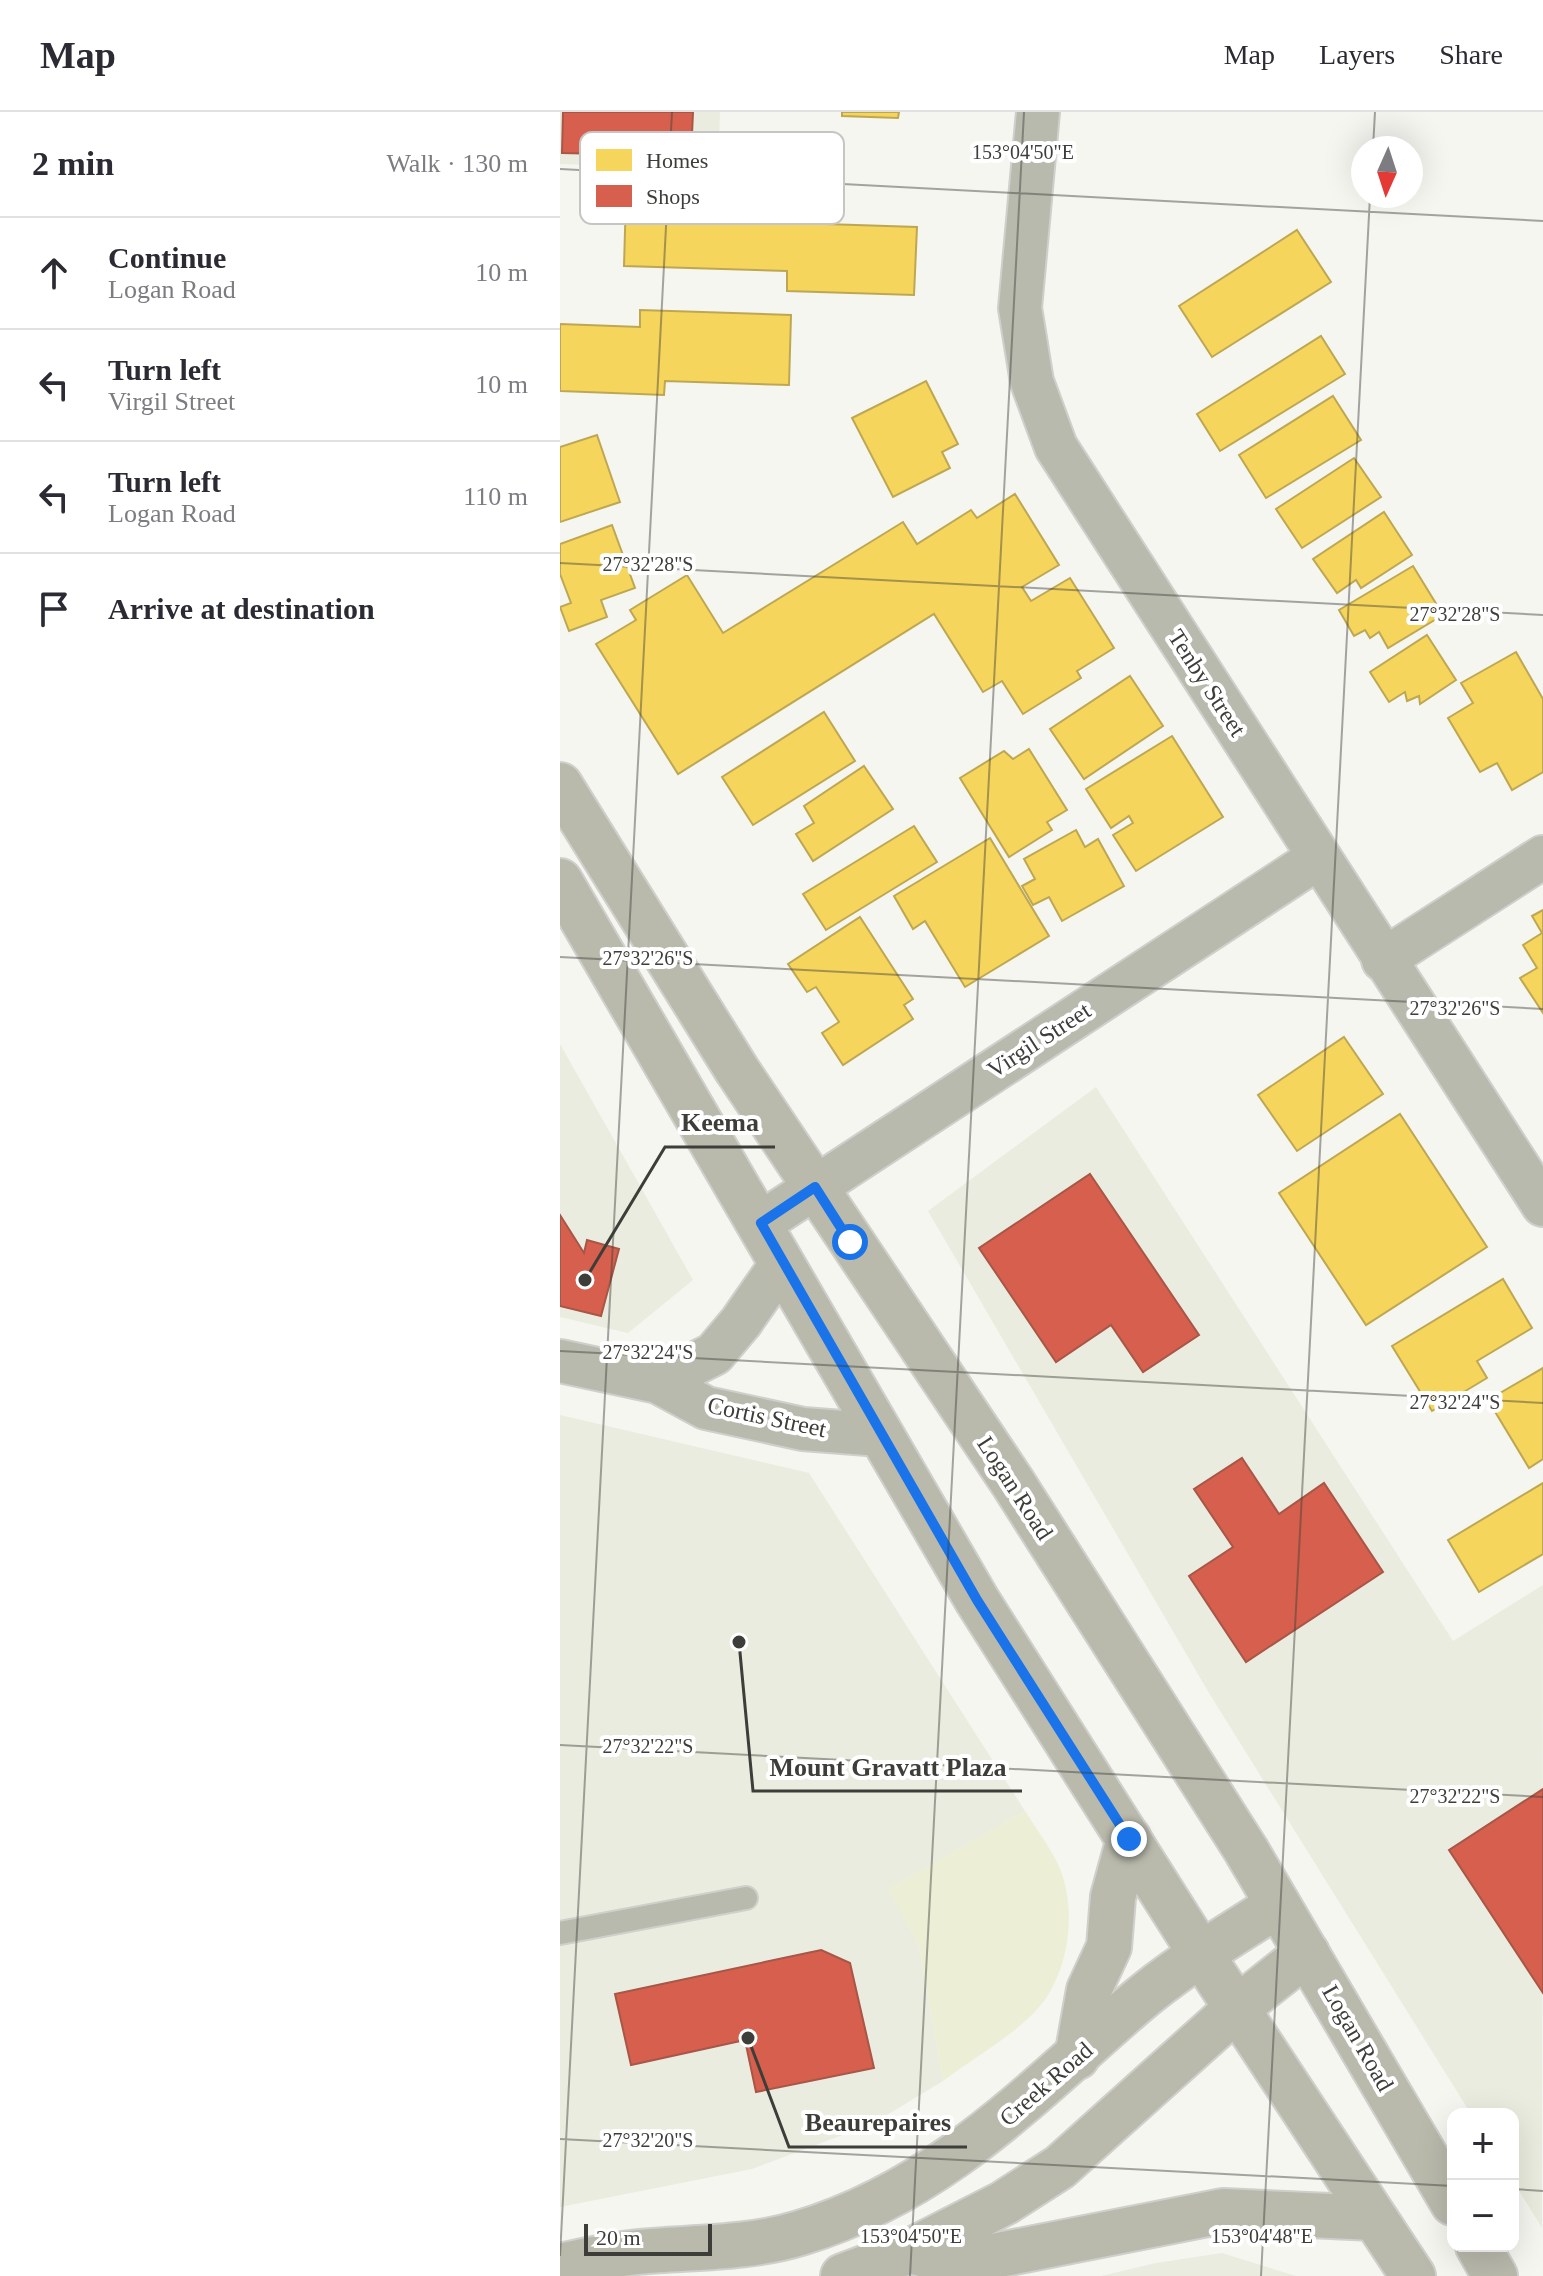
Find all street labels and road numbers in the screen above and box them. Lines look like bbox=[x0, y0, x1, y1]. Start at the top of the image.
street label: Tenby Street bbox=[1163, 625, 1251, 741]
street label: Virgil Street bbox=[983, 997, 1096, 1083]
street label: Cortis Street bbox=[705, 1392, 829, 1442]
street label: Logan Road bbox=[972, 1431, 1058, 1545]
street label: Logan Road bbox=[1317, 1980, 1399, 2096]
street label: Creek Road bbox=[994, 2037, 1098, 2131]

